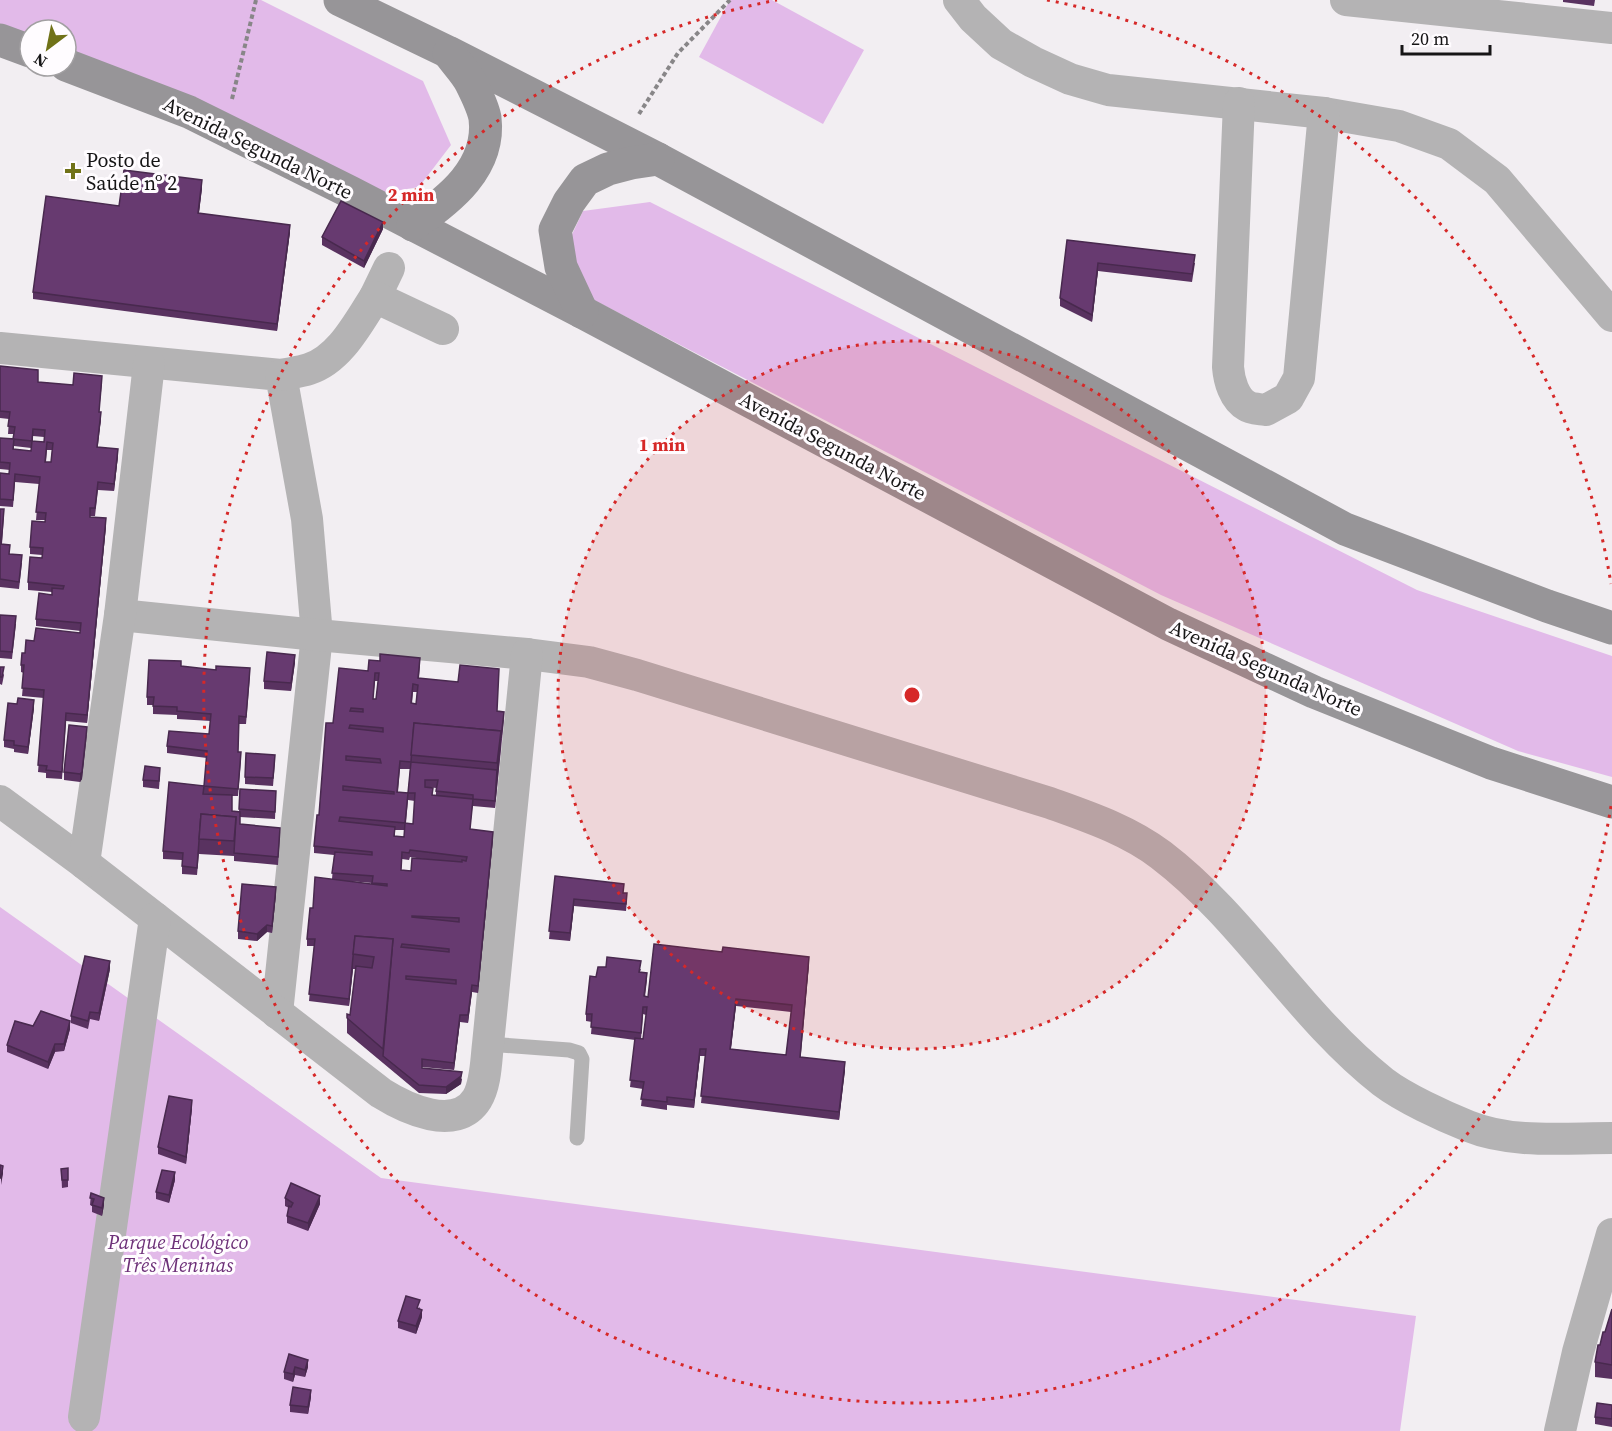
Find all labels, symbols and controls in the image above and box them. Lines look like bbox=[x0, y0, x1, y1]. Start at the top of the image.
north arrow bbox=[18, 18, 78, 78]
scale bar bbox=[1402, 18, 1490, 56]
text: 20 m bbox=[1411, 26, 1449, 51]
text: N bbox=[29, 48, 51, 73]
street label: Avenida Segunda Norte bbox=[159, 90, 357, 206]
place label: Posto de Saúde nº 2 bbox=[86, 146, 177, 197]
marker: Posto de Saúde nº 2 bbox=[64, 162, 82, 180]
text: 2 min bbox=[388, 182, 434, 207]
street label: Avenida Segunda Norte bbox=[735, 385, 931, 507]
text: 1 min bbox=[639, 432, 685, 457]
street label: Avenida Segunda Norte bbox=[1165, 613, 1367, 723]
centre of rings bbox=[902, 685, 922, 705]
park label: Parque Ecológico Três Meninas bbox=[107, 1228, 248, 1279]

